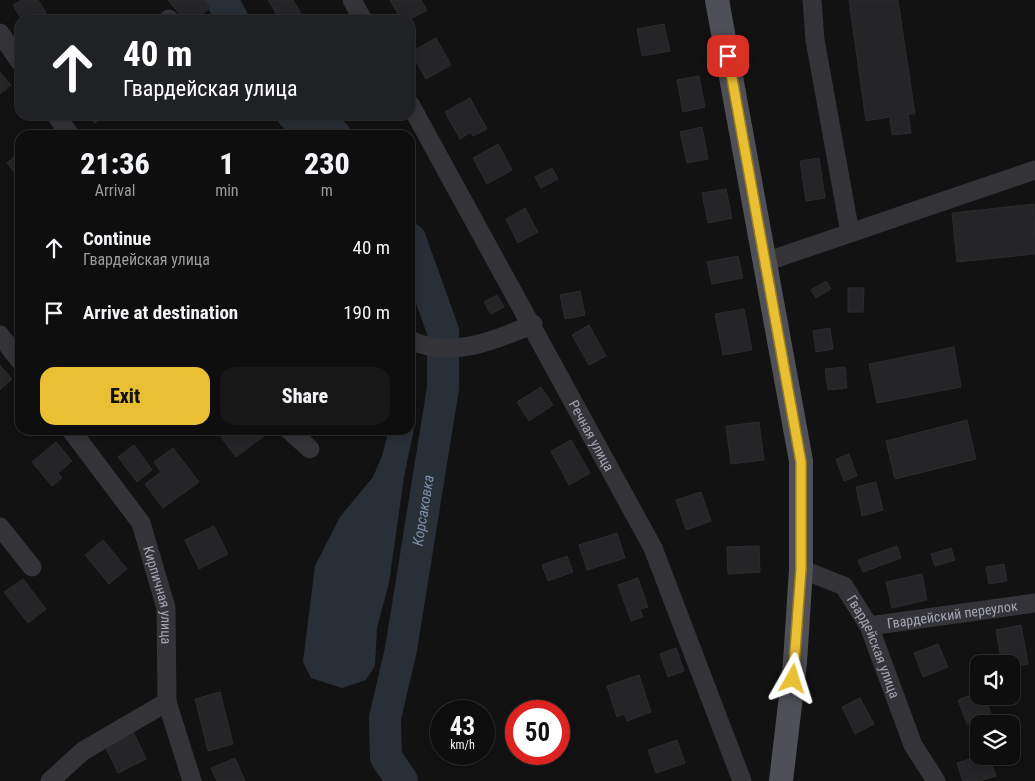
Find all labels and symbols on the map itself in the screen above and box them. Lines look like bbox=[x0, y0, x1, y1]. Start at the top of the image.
pin bbox=[707, 35, 749, 77]
street label: Речная улица bbox=[566, 397, 617, 474]
water label: Корсаковка bbox=[409, 474, 438, 547]
street label: Кирпичная улица bbox=[140, 544, 174, 644]
street label: Гвардейская улица bbox=[844, 592, 903, 700]
street label: Гвардейский переулок bbox=[886, 597, 1019, 631]
position arrow bbox=[766, 652, 818, 704]
speed limit sign: 50 bbox=[505, 700, 570, 765]

